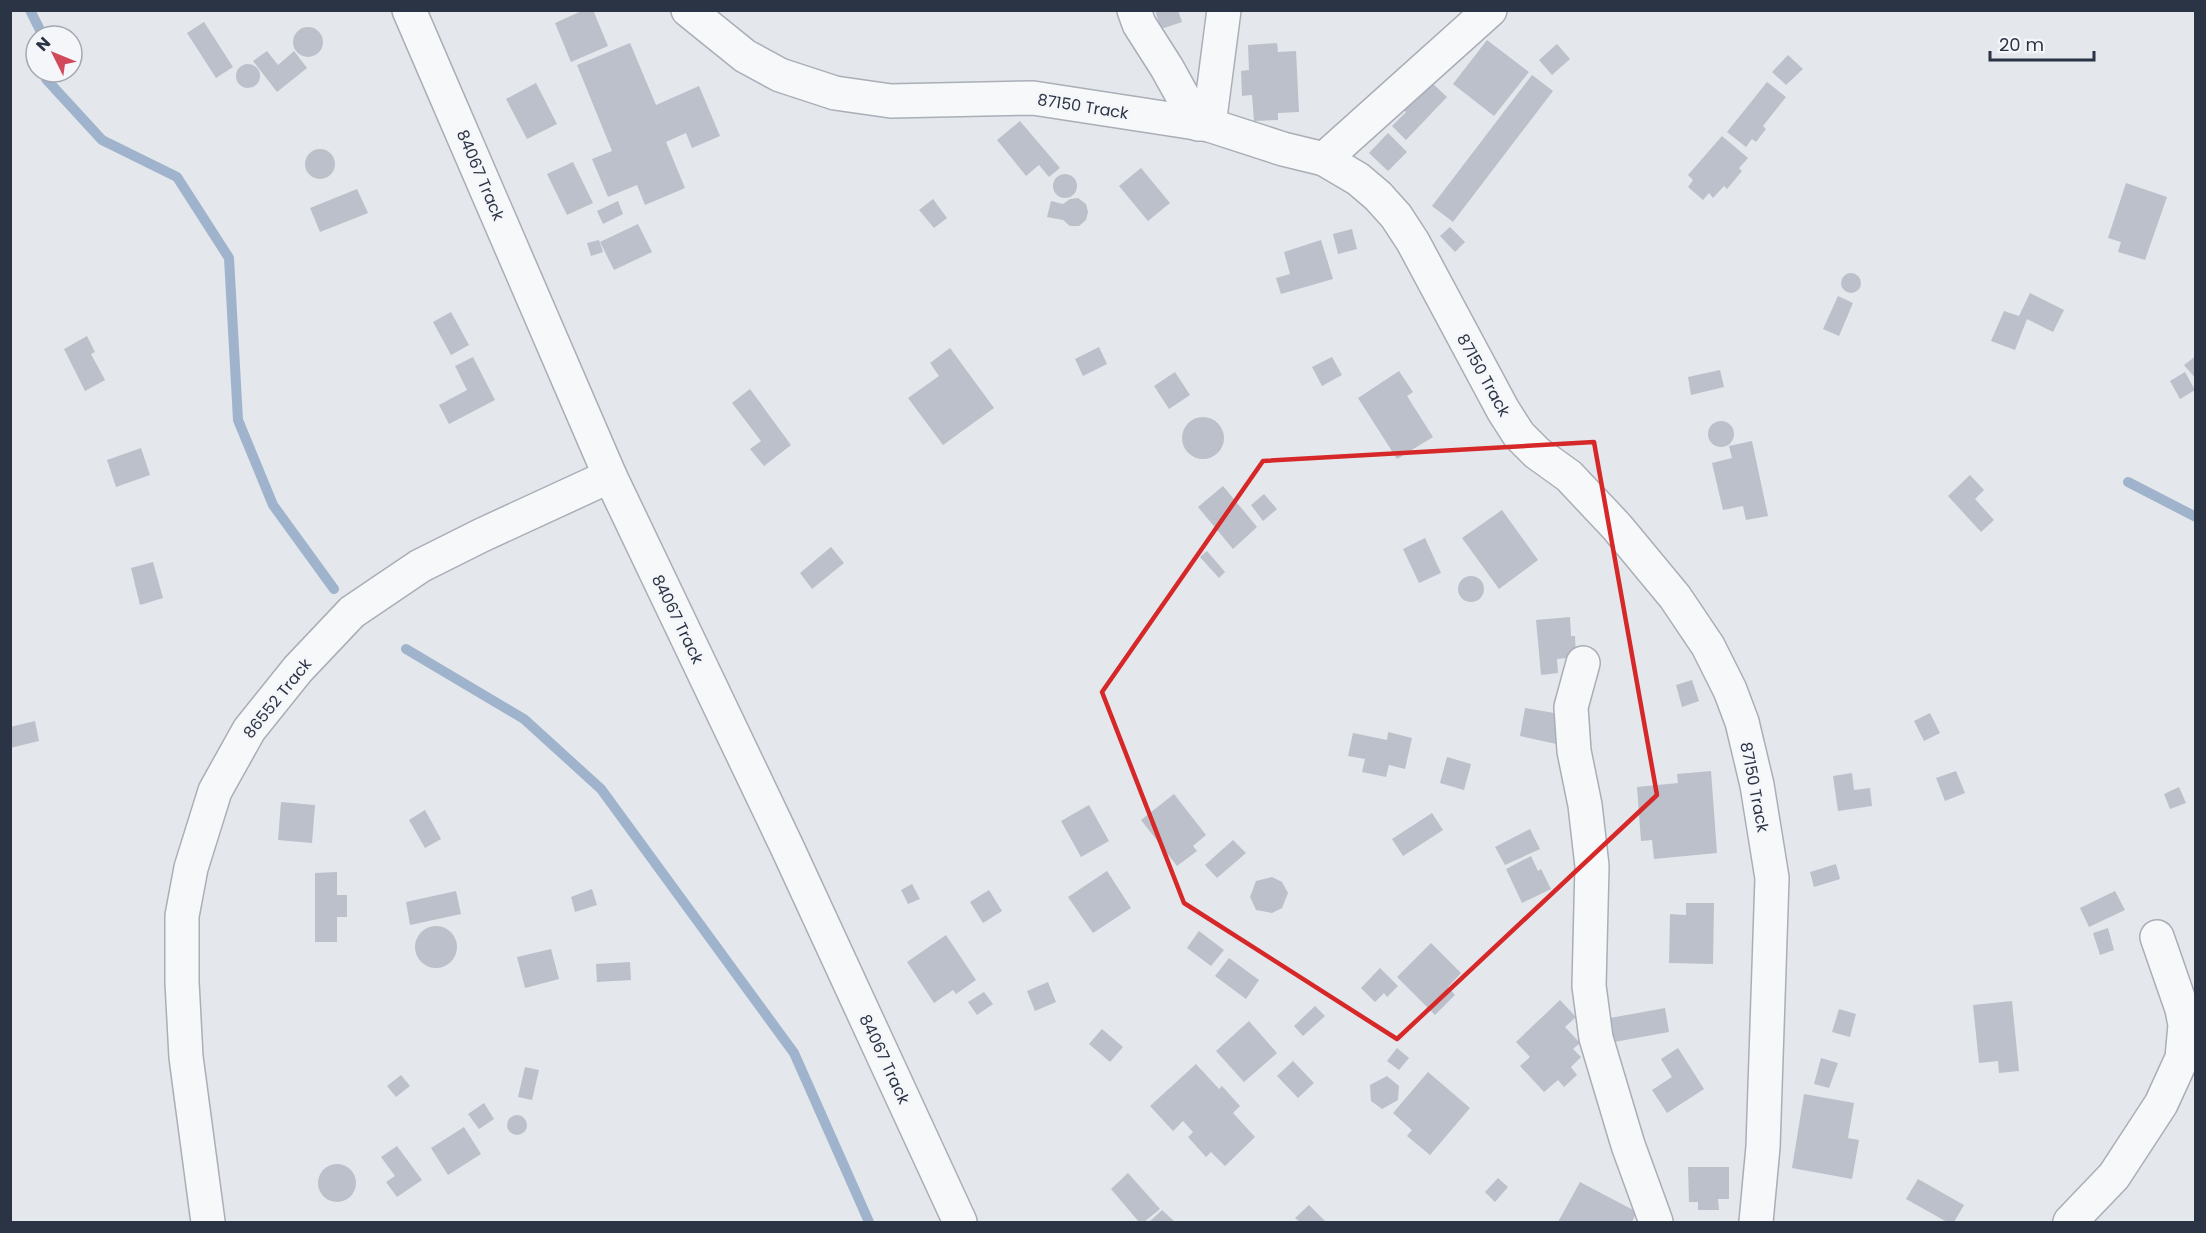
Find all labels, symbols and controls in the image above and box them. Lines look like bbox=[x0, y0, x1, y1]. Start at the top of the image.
north arrow bbox=[24, 24, 84, 84]
scale bar bbox=[1990, 24, 2094, 62]
text: N bbox=[31, 32, 56, 56]
text: 20 m bbox=[1999, 32, 2044, 57]
street label: 87150 Track bbox=[1036, 88, 1131, 125]
street label: 84067 Track bbox=[451, 126, 510, 225]
street label: 87150 Track bbox=[1451, 330, 1516, 422]
street label: 84067 Track bbox=[646, 571, 709, 668]
street label: 86552 Track bbox=[238, 653, 317, 743]
street label: 87150 Track bbox=[1734, 740, 1775, 835]
street label: 84067 Track bbox=[854, 1010, 916, 1109]

